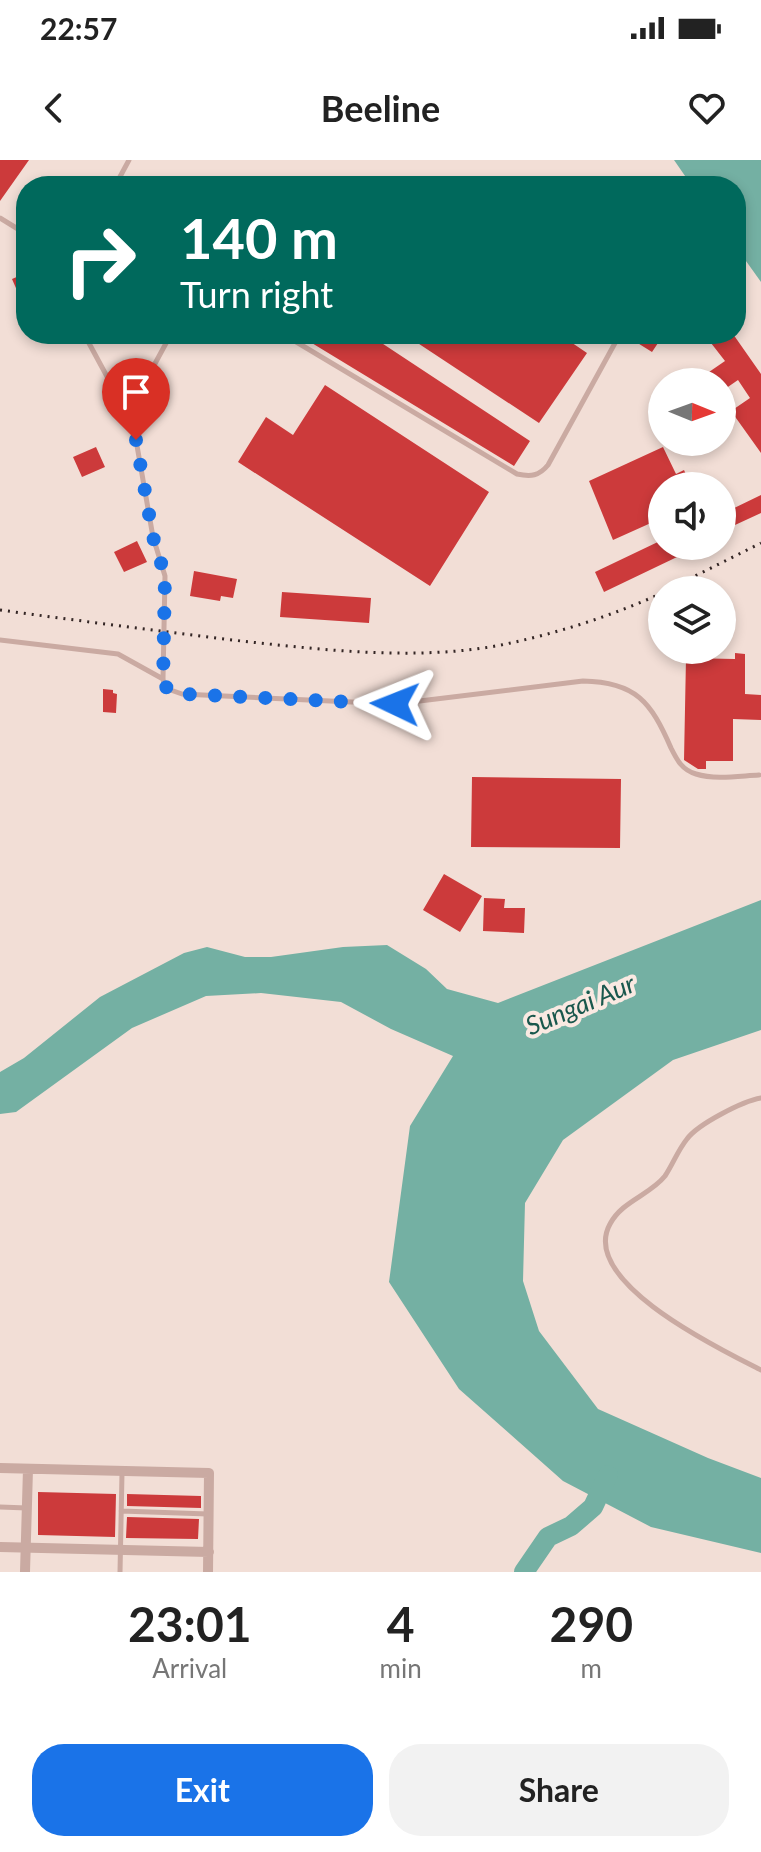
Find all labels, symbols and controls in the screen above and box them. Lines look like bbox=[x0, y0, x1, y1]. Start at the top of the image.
text: 22:57 bbox=[40, 10, 117, 46]
icon: back bbox=[32, 86, 76, 130]
text: Beeline bbox=[321, 86, 440, 130]
icon: heart bbox=[685, 86, 729, 130]
text: 140 m bbox=[180, 204, 338, 271]
icon: right bbox=[48, 208, 152, 312]
text: Turn right bbox=[180, 272, 333, 316]
pin bbox=[102, 358, 170, 440]
north arrow bbox=[648, 368, 736, 456]
map controls bbox=[648, 368, 736, 664]
icon: arrive bbox=[114, 370, 158, 414]
button: sound bbox=[648, 472, 736, 560]
button: layers bbox=[648, 576, 736, 664]
position arrow bbox=[353, 662, 437, 746]
water label: Sungai Aur bbox=[520, 966, 641, 1041]
text: 23:01 bbox=[128, 1595, 252, 1652]
text: 4 bbox=[387, 1595, 415, 1652]
text: 290 bbox=[550, 1595, 633, 1652]
text: Arrival bbox=[152, 1652, 227, 1684]
text: min bbox=[380, 1652, 422, 1684]
text: m bbox=[581, 1652, 602, 1684]
button: Exit bbox=[32, 1744, 373, 1836]
button: Share bbox=[389, 1744, 729, 1836]

